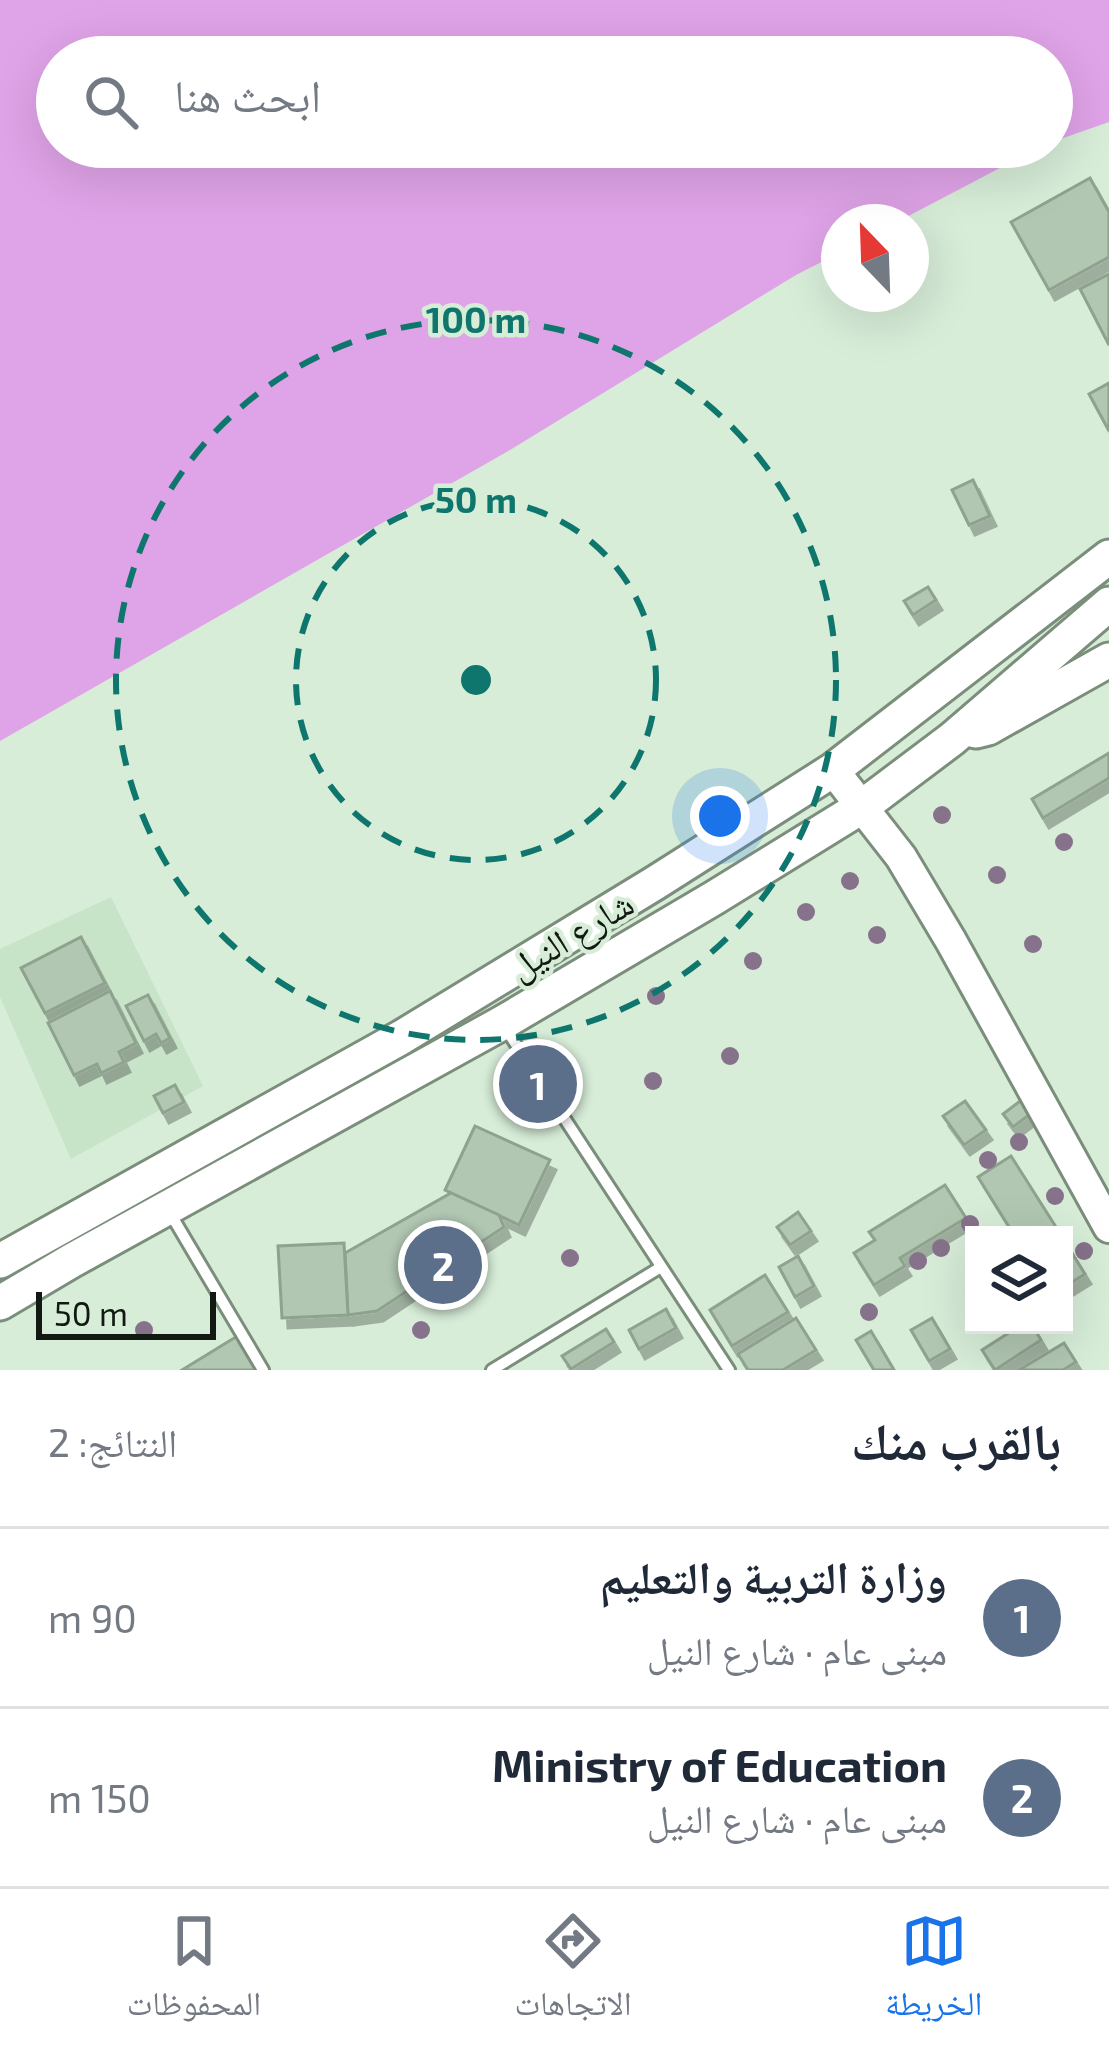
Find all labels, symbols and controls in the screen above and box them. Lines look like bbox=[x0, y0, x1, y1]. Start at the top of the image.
search box bbox=[36, 36, 1073, 168]
text: ابحث هنا bbox=[174, 67, 321, 121]
icon: search bbox=[78, 69, 144, 135]
north arrow bbox=[821, 204, 929, 312]
text: 100 m bbox=[426, 297, 526, 340]
text: 50 m bbox=[435, 477, 517, 520]
centre of rings bbox=[455, 659, 497, 701]
your location bbox=[690, 786, 750, 846]
street label: شارع النيل bbox=[500, 880, 642, 990]
pin: 1 bbox=[499, 1039, 577, 1129]
pin: 2 bbox=[404, 1220, 482, 1310]
map controls bbox=[965, 1226, 1073, 1334]
button: layers bbox=[965, 1226, 1073, 1334]
scale bar bbox=[36, 1286, 216, 1339]
text: 50 m bbox=[54, 1293, 128, 1333]
text: بالقرب منك bbox=[851, 1409, 1061, 1470]
text: النتائج: 2 bbox=[48, 1418, 177, 1465]
text: وزارة التربية والتعليم bbox=[600, 1549, 947, 1603]
text: 90 m bbox=[48, 1594, 137, 1641]
text: 1 bbox=[1014, 1594, 1030, 1641]
text: مبنى عام · شارع النيل bbox=[647, 1626, 947, 1673]
text: Ministry of Education bbox=[492, 1737, 947, 1791]
text: 150 m bbox=[48, 1774, 151, 1821]
text: 2 bbox=[1011, 1774, 1033, 1821]
text: مبنى عام · شارع النيل bbox=[647, 1794, 947, 1841]
tab: المحفوظات bbox=[127, 1908, 261, 2036]
tab: الاتجاهات bbox=[514, 1908, 632, 2036]
tab: الخريطة bbox=[885, 1908, 982, 2036]

